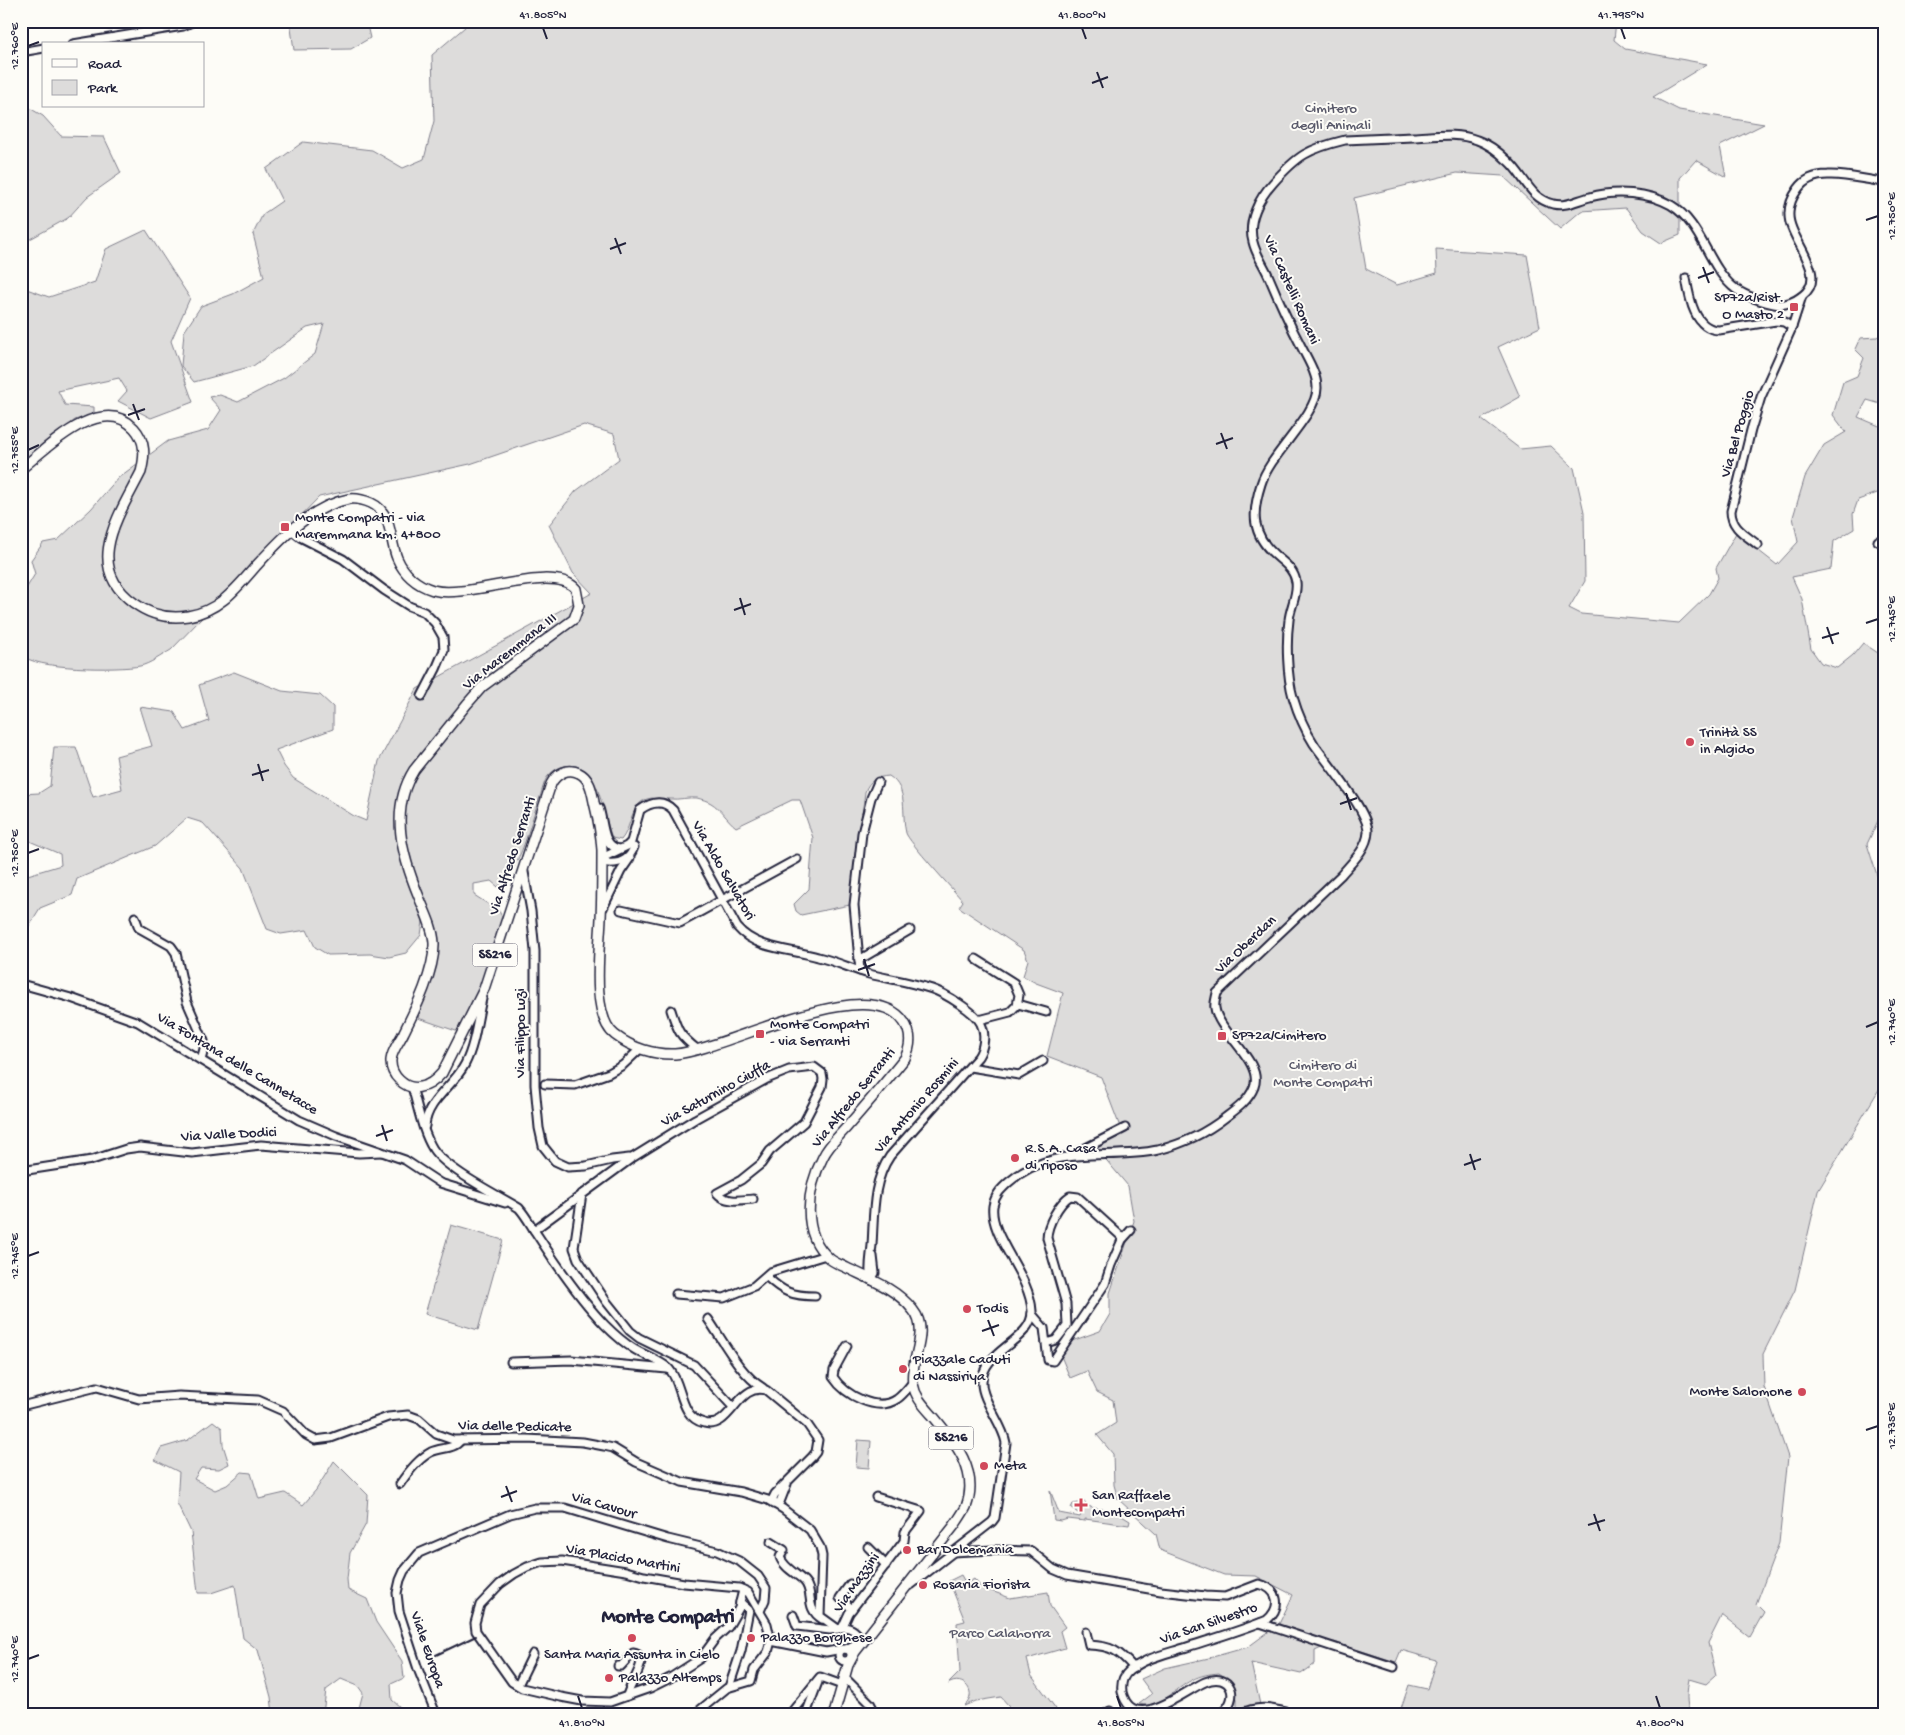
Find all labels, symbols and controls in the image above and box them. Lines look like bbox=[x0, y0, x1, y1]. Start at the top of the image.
text: 41.805°N bbox=[519, 9, 567, 23]
text: 41.800°N bbox=[1058, 9, 1106, 23]
text: 41.795°N bbox=[1598, 9, 1644, 23]
text: 12.760°E bbox=[9, 22, 23, 70]
legend bbox=[42, 42, 205, 108]
text: Road bbox=[88, 56, 122, 74]
text: Park bbox=[87, 80, 118, 98]
park label: Cimitero degli Animali bbox=[1291, 100, 1371, 135]
text: 12.750°E bbox=[1886, 192, 1900, 240]
street label: Via Castelli Romani bbox=[1258, 232, 1323, 347]
place label: SP72a/Rist. O Masto 2 bbox=[1714, 289, 1784, 324]
marker: SP72a/Rist. O Masto 2 bbox=[1788, 301, 1800, 313]
street label: Via Bel Poggio bbox=[1717, 388, 1759, 481]
text: 12.755°E bbox=[9, 426, 23, 474]
place label: Monte Compatri - via Maremmana km. 4+800 bbox=[295, 509, 441, 544]
marker: Monte Compatri - via Maremmana km. 4+800 bbox=[279, 521, 291, 533]
text: 12.745°E bbox=[1886, 596, 1900, 643]
street label: Via Maremmana III bbox=[458, 610, 561, 695]
place label: Trinità SS in Algido bbox=[1699, 724, 1757, 759]
marker: Trinità SS in Algido bbox=[1684, 736, 1696, 748]
street label: Via Alfredo Serranti bbox=[485, 794, 541, 918]
street label: Via Aldo Salvatori bbox=[687, 817, 759, 924]
text: 12.750°E bbox=[9, 829, 23, 877]
street label: Via Oberdan bbox=[1211, 912, 1281, 979]
road number: SS216 bbox=[472, 944, 518, 966]
street label: Via Filippo Luzi bbox=[512, 988, 530, 1079]
text: 12.740°E bbox=[1886, 998, 1900, 1046]
street label: Via Fontana delle Cannetacce bbox=[152, 1008, 321, 1119]
place label: Monte Compatri - via Serranti bbox=[770, 1016, 870, 1051]
place label: SP72a/Cimitero bbox=[1232, 1027, 1327, 1045]
marker: Monte Compatri - via Serranti bbox=[754, 1028, 766, 1040]
marker: SP72a/Cimitero bbox=[1216, 1030, 1228, 1042]
street label: Via Alfredo Serranti bbox=[808, 1044, 900, 1152]
street label: Via Antonio Rosmini bbox=[870, 1055, 963, 1158]
street label: Via Saturnino Ciuffa bbox=[657, 1056, 774, 1132]
park label: Cimitero di Monte Compatri bbox=[1273, 1057, 1373, 1092]
street label: Via Valle Dodici bbox=[180, 1124, 277, 1147]
place label: R.S.A. Casa di riposo bbox=[1025, 1140, 1097, 1175]
marker: R.S.A. Casa di riposo bbox=[1009, 1152, 1021, 1164]
text: 12.745°E bbox=[9, 1233, 23, 1280]
place label: Todis bbox=[976, 1300, 1009, 1318]
marker: Todis bbox=[961, 1303, 973, 1315]
place label: Piazzale Caduti di Nassiriya bbox=[912, 1351, 1011, 1386]
marker: Piazzale Caduti di Nassiriya bbox=[897, 1363, 909, 1375]
place label: Monte Salomone bbox=[1690, 1383, 1792, 1401]
marker: Monte Salomone bbox=[1796, 1386, 1808, 1398]
text: 12.735°E bbox=[1886, 1402, 1900, 1450]
street label: Via delle Pedicate bbox=[457, 1417, 572, 1437]
road number: SS216 bbox=[928, 1426, 974, 1450]
place label: Meta bbox=[994, 1457, 1027, 1475]
marker: Meta bbox=[978, 1460, 990, 1472]
place label: San Raffaele Montecompatri bbox=[1092, 1487, 1185, 1522]
street label: Via Cavour bbox=[569, 1488, 640, 1524]
marker: San Raffaele Montecompatri bbox=[1074, 1498, 1088, 1512]
street label: Via Placido Martini bbox=[563, 1540, 682, 1578]
place label: Bar Dolcemania bbox=[916, 1541, 1014, 1559]
marker: Bar Dolcemania bbox=[901, 1544, 913, 1556]
street label: Via Mazzini bbox=[829, 1550, 884, 1617]
place label: Rosaria Fiorista bbox=[933, 1576, 1031, 1594]
marker: Rosaria Fiorista bbox=[917, 1579, 929, 1591]
street label: Via San Silvestro bbox=[1157, 1599, 1260, 1649]
district label: Monte Compatri bbox=[602, 1607, 734, 1630]
street label: Viale Europa bbox=[405, 1608, 449, 1691]
park label: Parco Calahorra bbox=[948, 1625, 1051, 1643]
place label: Palazzo Borghese bbox=[760, 1629, 872, 1647]
marker: Santa Maria Assunta in Cielo bbox=[626, 1632, 638, 1644]
marker: Palazzo Borghese bbox=[745, 1632, 757, 1644]
text: 12.740°E bbox=[9, 1635, 23, 1683]
place label: Santa Maria Assunta in Cielo bbox=[544, 1646, 720, 1664]
place label: Palazzo Altemps bbox=[618, 1669, 722, 1687]
marker: Palazzo Altemps bbox=[603, 1672, 615, 1684]
text: 41.810°N bbox=[559, 1717, 605, 1731]
text: 41.805°N bbox=[1097, 1717, 1145, 1731]
text: 41.800°N bbox=[1636, 1717, 1684, 1731]

